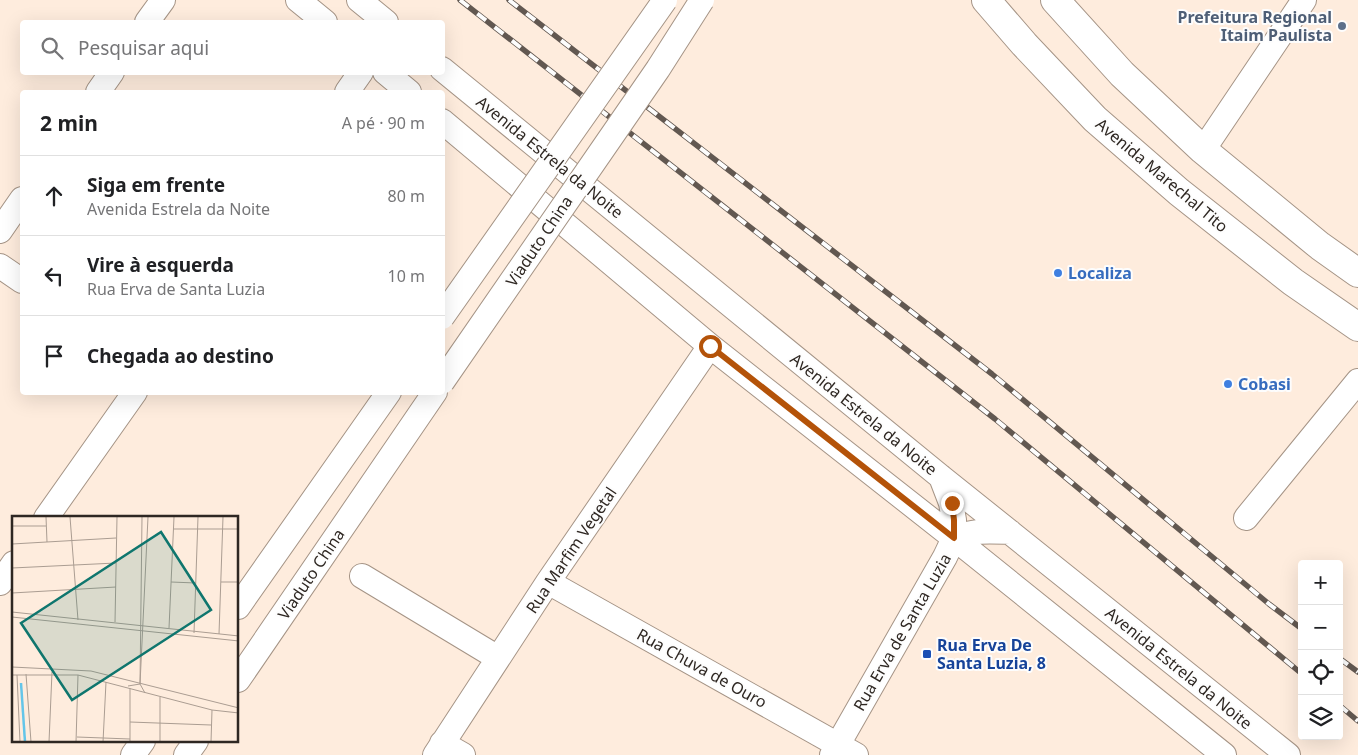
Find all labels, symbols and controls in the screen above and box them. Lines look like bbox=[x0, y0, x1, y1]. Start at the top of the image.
place label: Prefeitura Regional Itaim Paulista bbox=[1178, 6, 1332, 46]
search box bbox=[20, 20, 445, 75]
marker: Prefeitura Regional Itaim Paulista bbox=[1336, 20, 1348, 32]
icon: search bbox=[38, 34, 66, 62]
text: Pesquisar aqui bbox=[78, 35, 209, 61]
street label: Avenida Estrela da Noite bbox=[472, 91, 628, 223]
text: 2 min bbox=[40, 109, 98, 137]
text: A pé · 90 m bbox=[342, 112, 425, 134]
street label: Avenida Marechal Tito bbox=[1091, 113, 1233, 237]
text: Siga em frente bbox=[87, 172, 225, 198]
icon: ahead bbox=[40, 182, 68, 210]
text: 80 m bbox=[388, 185, 425, 207]
street label: Viaduto China bbox=[501, 191, 577, 291]
text: Avenida Estrela da Noite bbox=[87, 198, 270, 220]
text: Vire à esquerda bbox=[87, 252, 234, 278]
icon: left bbox=[40, 262, 68, 290]
place label: Localiza bbox=[1068, 262, 1132, 284]
text: 10 m bbox=[388, 265, 425, 287]
marker: Localiza bbox=[1052, 267, 1064, 279]
text: Rua Erva de Santa Luzia bbox=[87, 278, 265, 300]
route start bbox=[699, 335, 722, 358]
icon: arrive bbox=[40, 342, 68, 370]
text: Chegada ao destino bbox=[87, 343, 274, 369]
street label: Avenida Estrela da Noite bbox=[786, 348, 942, 480]
place label: Cobasi bbox=[1238, 373, 1291, 395]
marker: Cobasi bbox=[1222, 378, 1234, 390]
street label: Rua Marfim Vegetal bbox=[521, 483, 621, 617]
route end bbox=[941, 492, 964, 515]
inset map bbox=[12, 516, 239, 742]
street label: Viaduto China bbox=[273, 524, 349, 624]
street label: Rua Erva de Santa Luzia bbox=[848, 549, 956, 715]
map controls bbox=[1298, 560, 1343, 740]
button: + bbox=[1298, 560, 1343, 605]
street label: Avenida Estrela da Noite bbox=[1101, 602, 1257, 734]
button: − bbox=[1298, 605, 1343, 650]
street label: Rua Chuva de Ouro bbox=[633, 623, 771, 713]
place label: Rua Erva De Santa Luzia, 8 bbox=[937, 634, 1046, 674]
marker: Rua Erva De Santa Luzia, 8 bbox=[921, 648, 933, 660]
button: locate bbox=[1298, 650, 1343, 695]
button: layers bbox=[1298, 695, 1343, 740]

